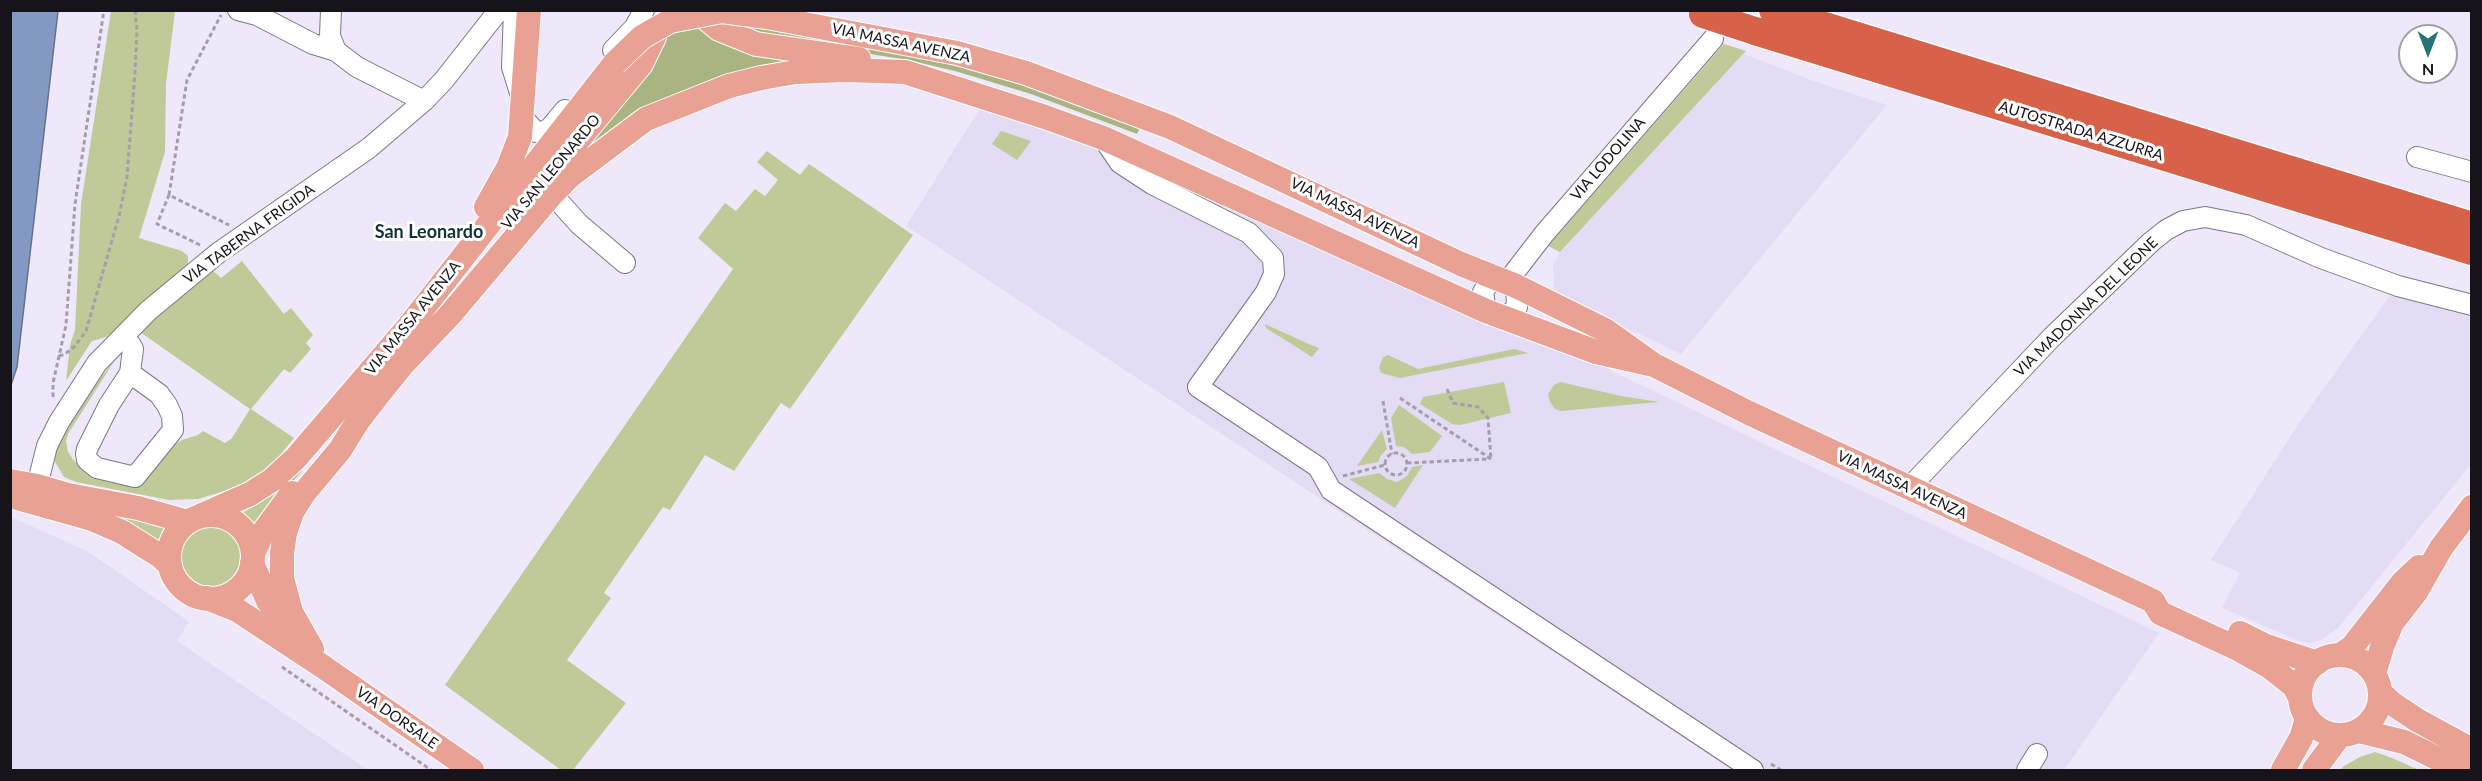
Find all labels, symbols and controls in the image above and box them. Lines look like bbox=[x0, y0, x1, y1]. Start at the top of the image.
street label: VIA MASSA AVENZA bbox=[830, 20, 972, 66]
north arrow bbox=[2398, 24, 2458, 84]
text: N bbox=[2422, 61, 2434, 80]
street label: AUTOSTRADA AZZURRA bbox=[1997, 97, 2165, 165]
street label: VIA SAN LEONARDO bbox=[498, 111, 604, 233]
street label: VIA LODOLINA bbox=[1567, 114, 1649, 204]
street label: VIA MASSA AVENZA bbox=[1288, 174, 1422, 252]
street label: VIA TABERNA FRIGIDA bbox=[180, 180, 318, 288]
district label: San Leonardo bbox=[375, 221, 483, 243]
street label: VIA MADONNA DEL LEONE bbox=[2010, 234, 2162, 380]
street label: VIA MASSA AVENZA bbox=[362, 257, 464, 379]
street label: VIA MASSA AVENZA bbox=[1834, 447, 1970, 523]
street label: VIA DORSALE bbox=[353, 683, 441, 753]

